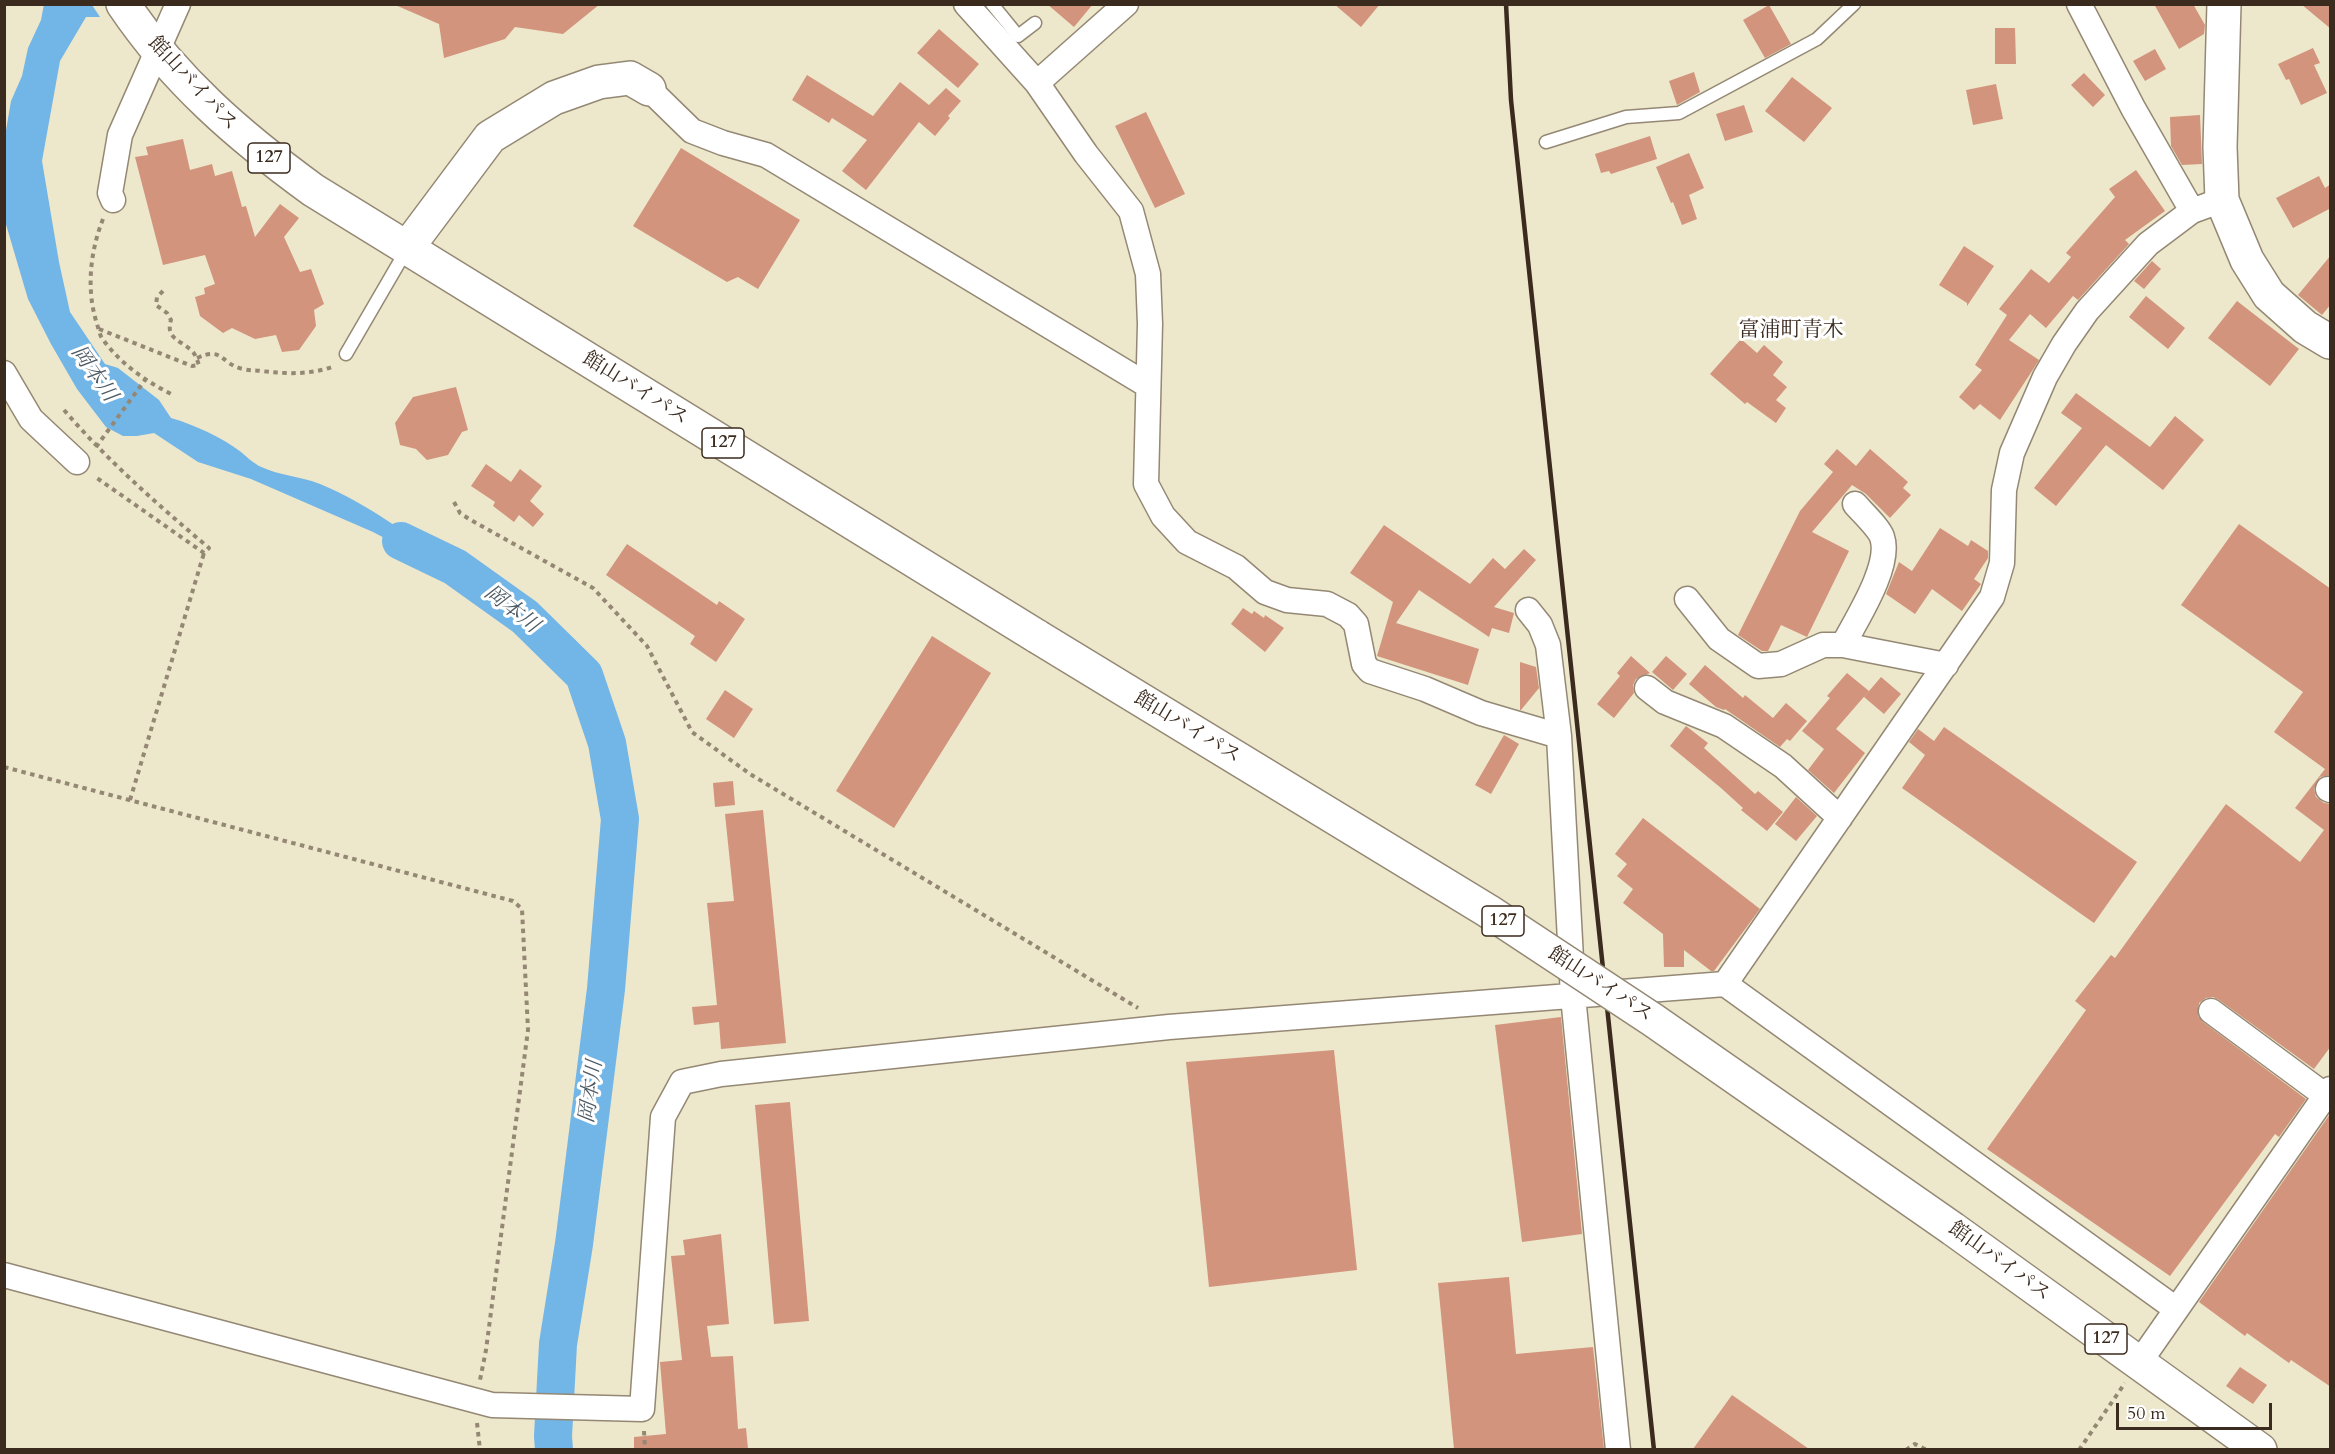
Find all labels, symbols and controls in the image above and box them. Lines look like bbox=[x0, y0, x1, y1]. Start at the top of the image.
street label: 館山バイパス bbox=[142, 32, 242, 136]
road number: 127 bbox=[248, 143, 290, 173]
district label: 富浦町青木 bbox=[1739, 318, 1843, 344]
water label: 岡本川 bbox=[65, 341, 121, 407]
street label: 館山バイパス bbox=[578, 347, 692, 431]
road number: 127 bbox=[702, 428, 744, 458]
water label: 岡本川 bbox=[478, 581, 544, 639]
street label: 館山バイパス bbox=[1129, 687, 1245, 769]
road number: 127 bbox=[1482, 906, 1524, 936]
street label: 館山バイパス bbox=[1543, 942, 1657, 1028]
water label: 岡本川 bbox=[575, 1059, 609, 1125]
street label: 館山バイパス bbox=[1943, 1217, 2055, 1307]
road number: 127 bbox=[2085, 1324, 2127, 1354]
scale bar bbox=[2119, 1391, 2275, 1429]
text: 50 m bbox=[2127, 1401, 2166, 1426]

